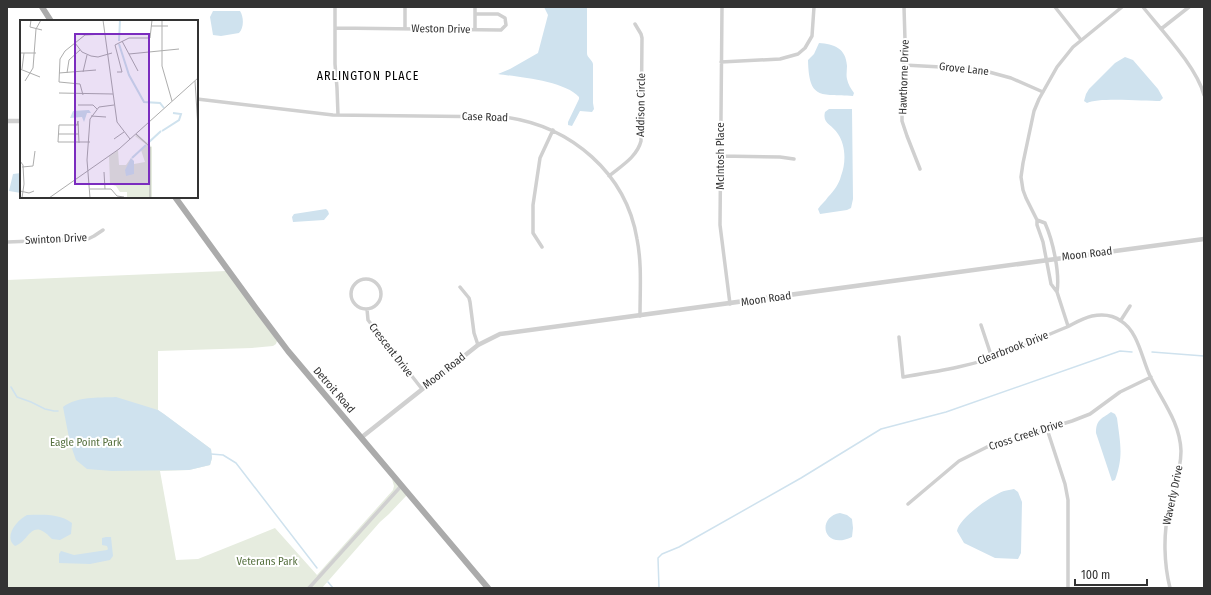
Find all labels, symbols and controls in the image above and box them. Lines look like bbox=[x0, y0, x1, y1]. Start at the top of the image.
inset map bbox=[20, 20, 198, 198]
street label: Weston Drive bbox=[411, 22, 471, 36]
street label: Hawthorne Drive bbox=[896, 39, 912, 115]
street label: Grove Lane bbox=[939, 60, 989, 78]
district label: ARLINGTON PLACE bbox=[317, 69, 419, 83]
street label: Addison Circle bbox=[634, 73, 648, 137]
street label: Case Road bbox=[462, 110, 508, 124]
street label: McIntosh Place bbox=[714, 122, 727, 190]
street label: Swinton Drive bbox=[25, 231, 87, 247]
street label: Moon Road bbox=[1061, 244, 1113, 264]
street label: Moon Road bbox=[740, 289, 792, 309]
street label: Crescent Drive bbox=[366, 321, 416, 379]
street label: Clearbrook Drive bbox=[976, 329, 1050, 367]
street label: Moon Road bbox=[420, 350, 468, 392]
street label: Detroit Road bbox=[311, 364, 357, 416]
street label: Cross Creek Drive bbox=[987, 417, 1065, 453]
park label: Eagle Point Park bbox=[50, 436, 123, 449]
street label: Waverly Drive bbox=[1160, 464, 1186, 526]
park label: Veterans Park bbox=[236, 555, 298, 568]
scale bar bbox=[1075, 561, 1147, 587]
text: 100 m bbox=[1081, 568, 1110, 582]

